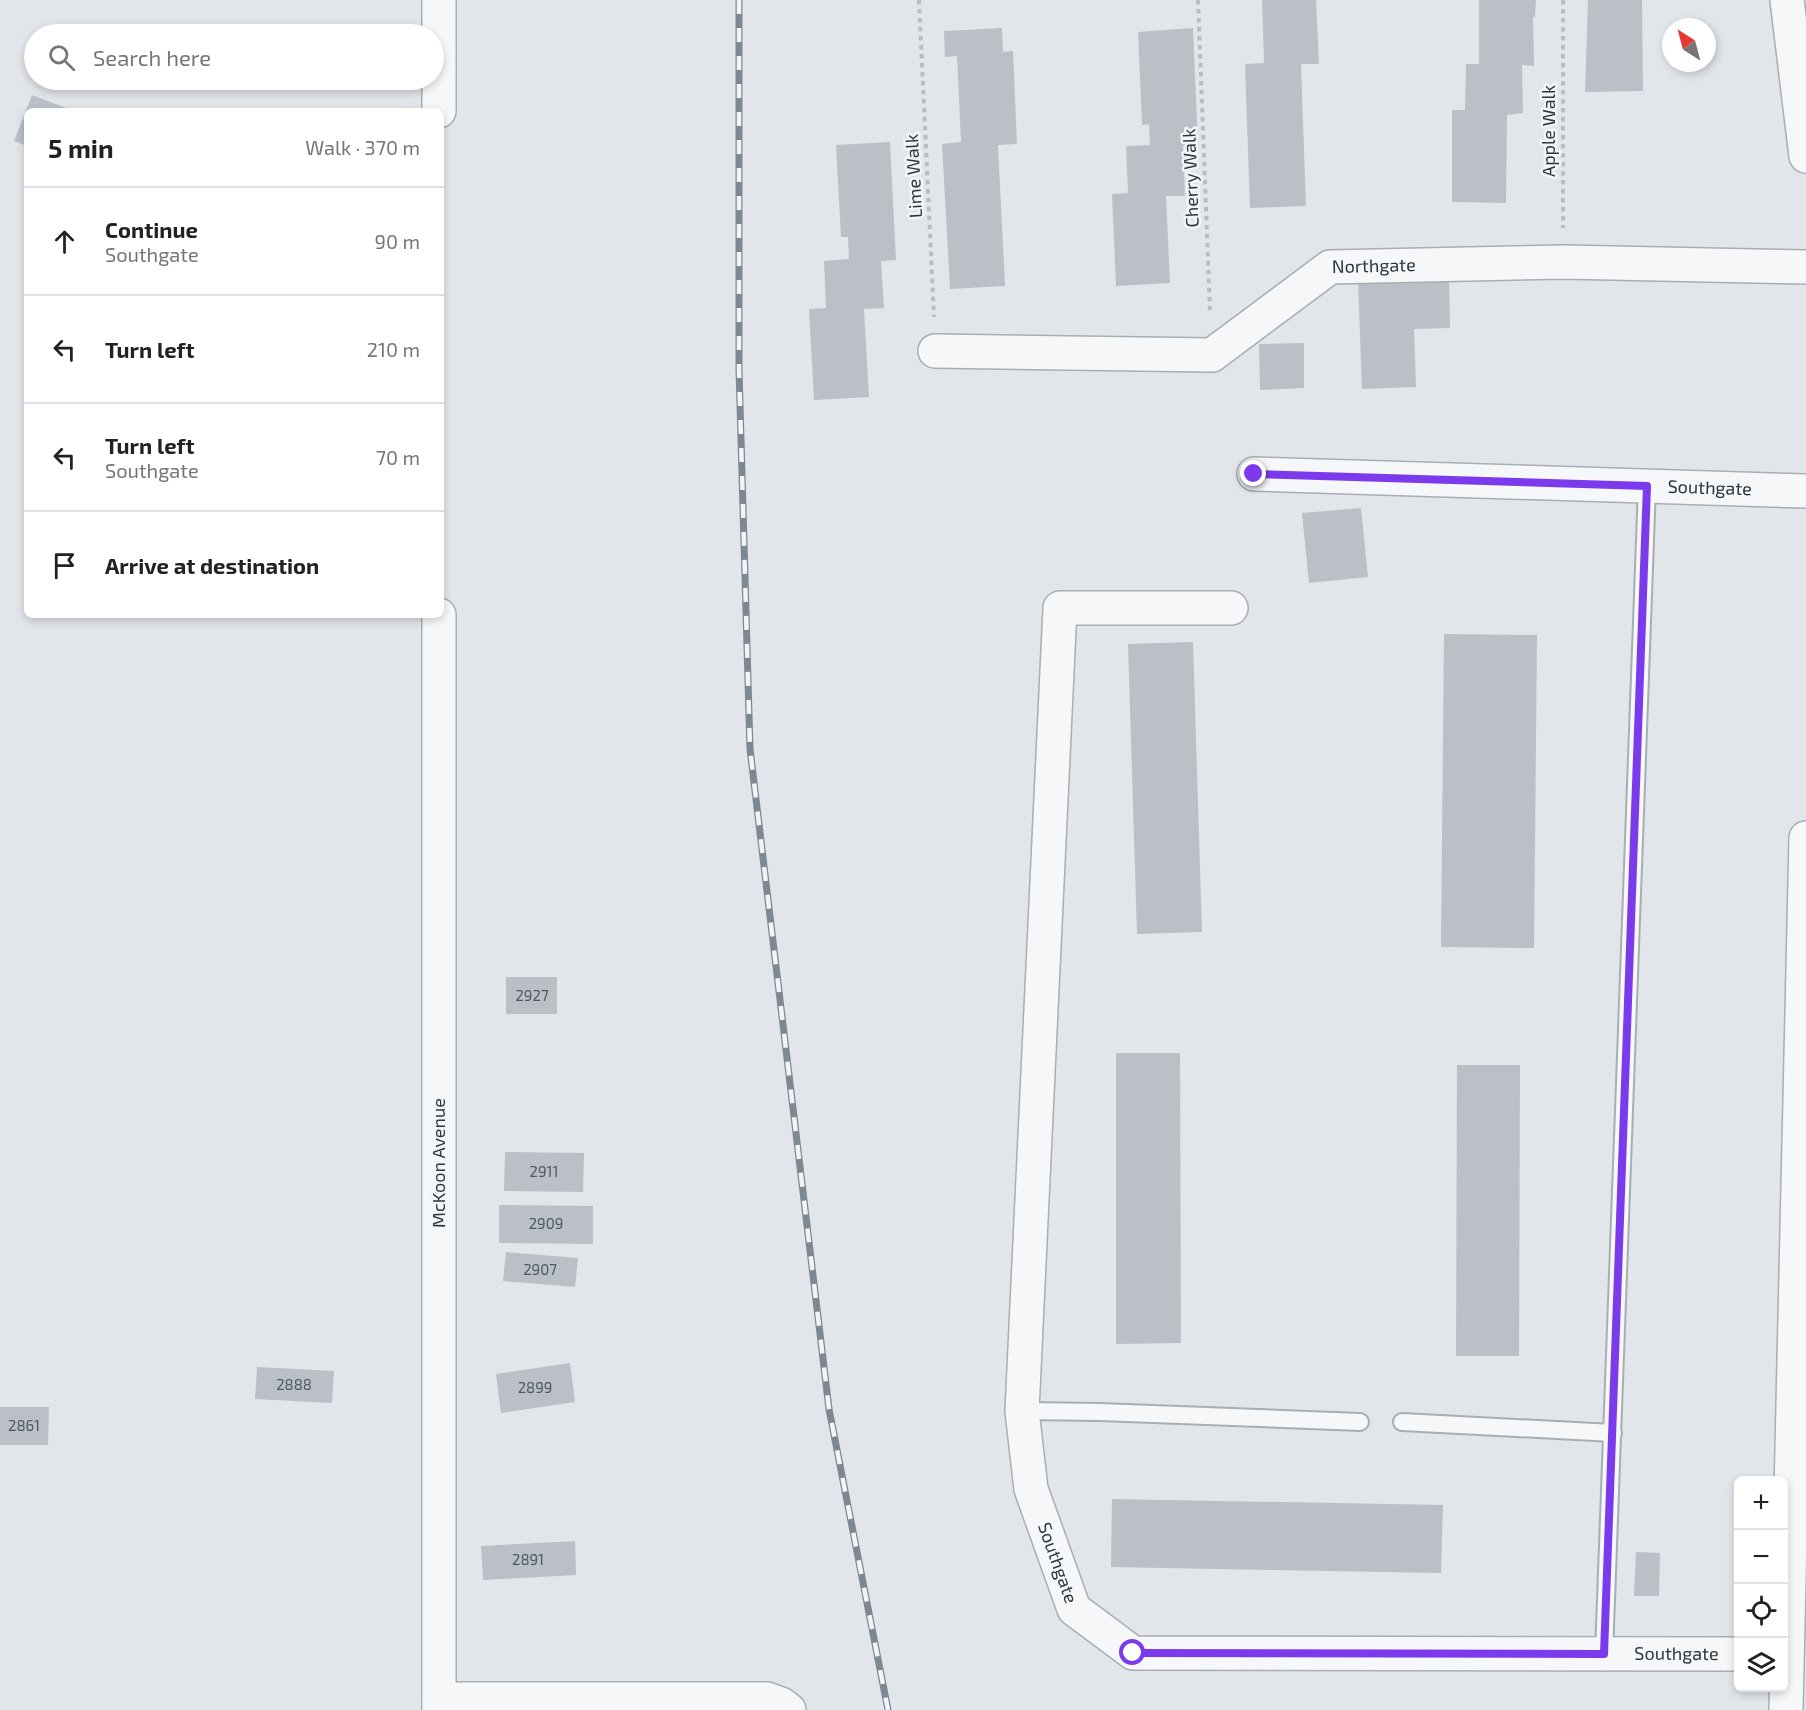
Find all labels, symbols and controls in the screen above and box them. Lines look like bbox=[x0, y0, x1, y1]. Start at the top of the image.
north arrow bbox=[1662, 18, 1716, 72]
search box bbox=[24, 24, 444, 90]
icon: search bbox=[45, 41, 78, 74]
text: Search here bbox=[93, 44, 211, 70]
street label: Apple Walk bbox=[1537, 85, 1559, 177]
street label: Cherry Walk bbox=[1177, 128, 1203, 228]
text: 5 min bbox=[48, 132, 114, 163]
street label: Lime Walk bbox=[900, 133, 926, 219]
text: Walk · 370 m bbox=[305, 135, 420, 159]
text: Continue bbox=[105, 216, 198, 242]
icon: ahead bbox=[48, 225, 81, 258]
text: 90 m bbox=[375, 229, 420, 253]
text: Southgate bbox=[105, 242, 199, 266]
street label: Northgate bbox=[1332, 253, 1416, 277]
icon: left bbox=[48, 333, 81, 366]
text: Turn left bbox=[105, 336, 194, 362]
text: 210 m bbox=[367, 337, 420, 361]
text: Turn left bbox=[105, 432, 194, 458]
icon: left bbox=[48, 441, 81, 474]
text: 70 m bbox=[376, 445, 420, 469]
text: Southgate bbox=[105, 458, 199, 482]
route end bbox=[1240, 460, 1266, 486]
street label: Southgate bbox=[1667, 475, 1752, 499]
icon: arrive bbox=[48, 549, 81, 582]
text: Arrive at destination bbox=[105, 552, 319, 578]
house number: 2927 bbox=[515, 986, 549, 1004]
street label: McKoon Avenue bbox=[427, 1098, 449, 1228]
house number: 2911 bbox=[530, 1162, 558, 1180]
house number: 2909 bbox=[529, 1214, 563, 1232]
house number: 2907 bbox=[523, 1260, 557, 1278]
house number: 2888 bbox=[276, 1375, 312, 1393]
house number: 2899 bbox=[518, 1378, 552, 1396]
house number: 2861 bbox=[8, 1416, 40, 1434]
map controls bbox=[1734, 1476, 1788, 1692]
button: + bbox=[1734, 1476, 1788, 1530]
street label: Southgate bbox=[1034, 1519, 1083, 1606]
button: − bbox=[1734, 1530, 1788, 1584]
house number: 2891 bbox=[512, 1550, 544, 1568]
button: locate bbox=[1734, 1584, 1788, 1638]
button: layers bbox=[1734, 1638, 1788, 1692]
route start bbox=[1119, 1639, 1145, 1665]
street label: Southgate bbox=[1634, 1642, 1719, 1664]

